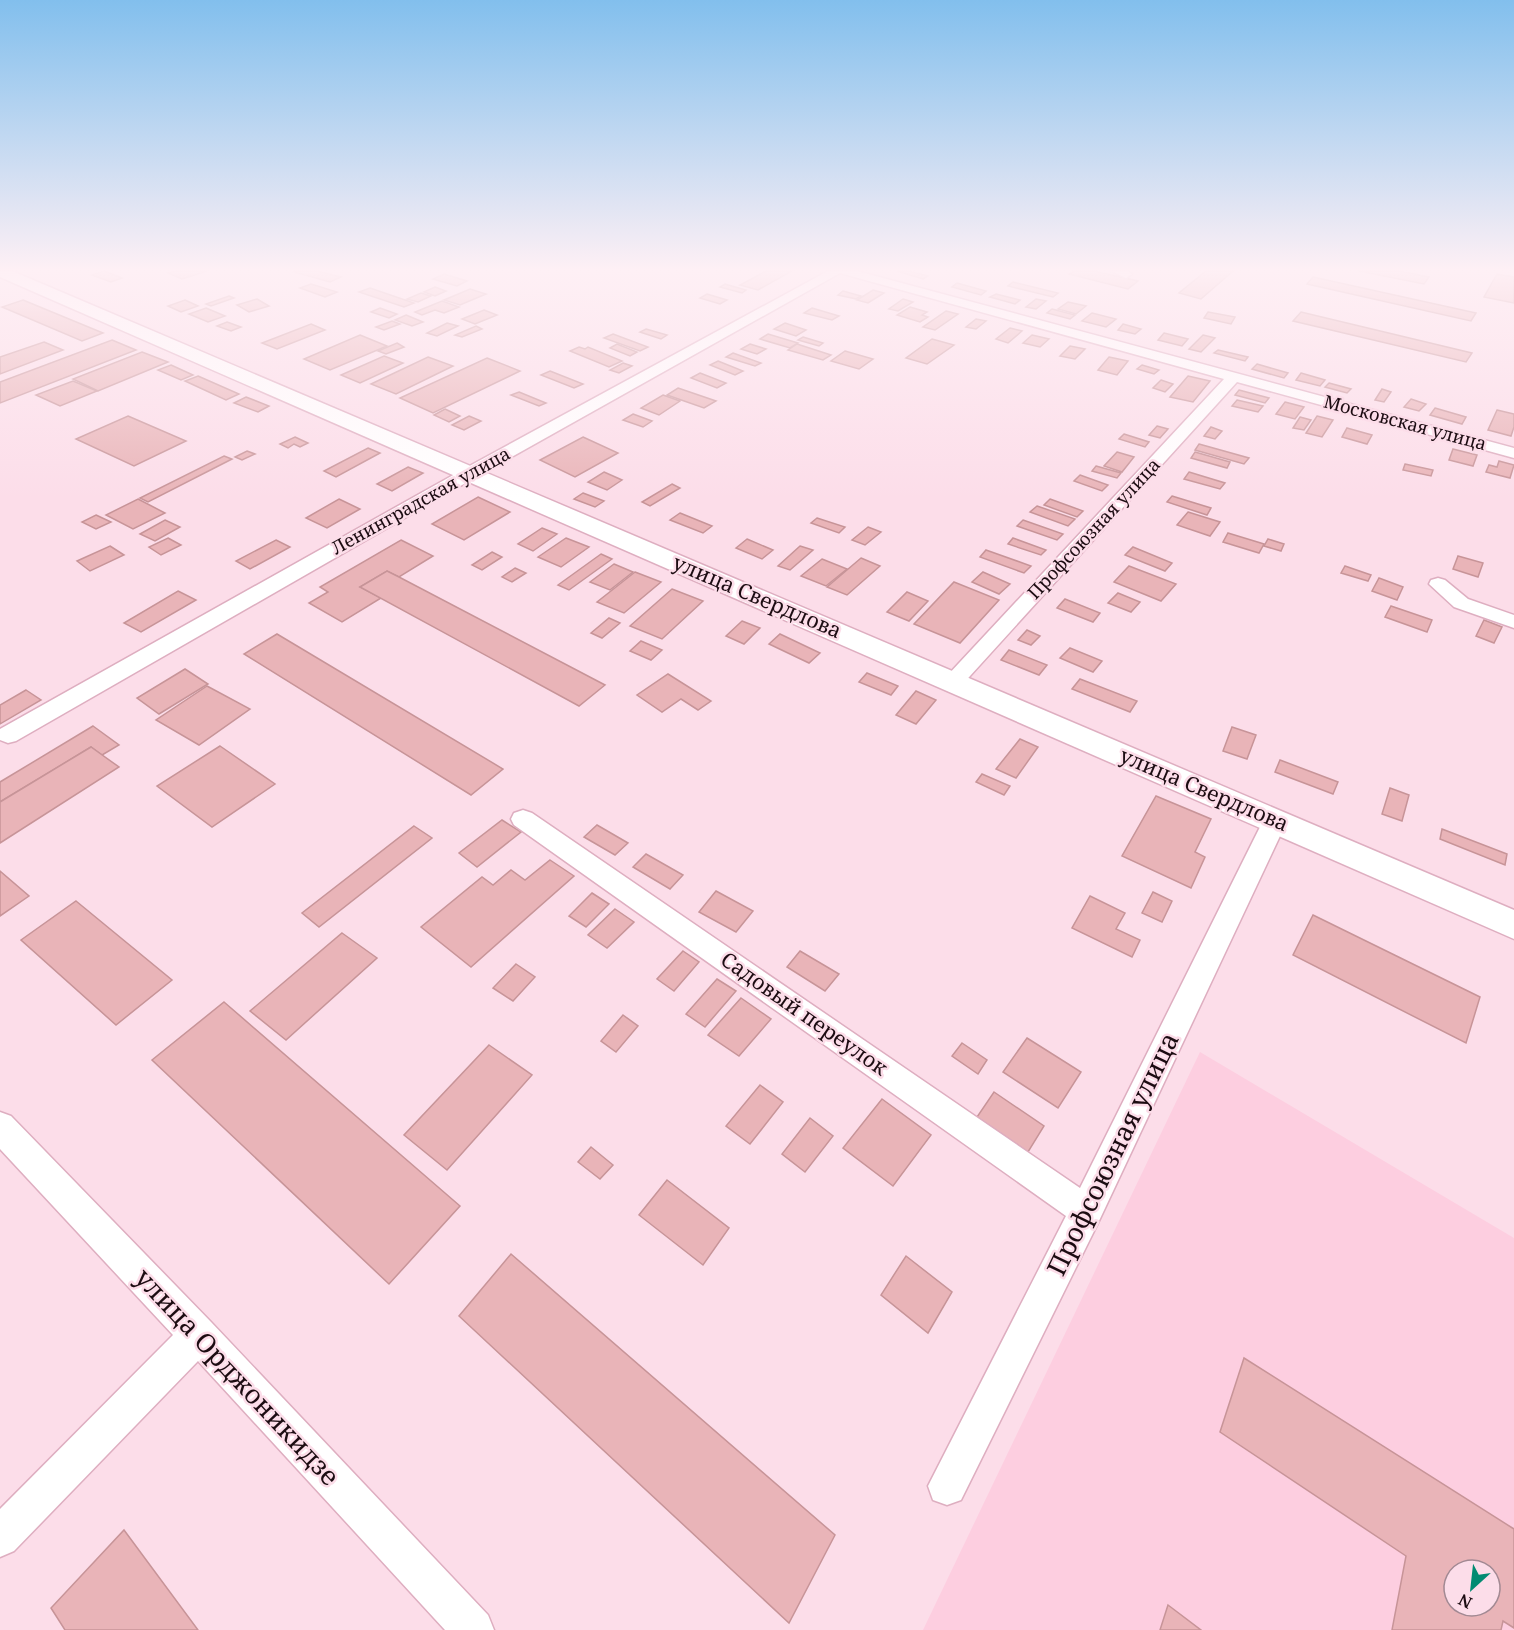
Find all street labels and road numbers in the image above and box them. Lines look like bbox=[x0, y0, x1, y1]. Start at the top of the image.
street label: Московская улица bbox=[1321, 389, 1489, 455]
street label: Ленинградская улица bbox=[327, 441, 514, 559]
street label: Профсоюзная улица bbox=[1022, 453, 1165, 604]
street label: улица Свердлова bbox=[669, 548, 846, 644]
street label: улица Свердлова bbox=[1116, 741, 1293, 837]
street label: Садовый переулок bbox=[716, 945, 894, 1082]
street label: Профсоюзная улица bbox=[1037, 1026, 1187, 1281]
street label: улица Орджоникидзе bbox=[127, 1260, 348, 1493]

